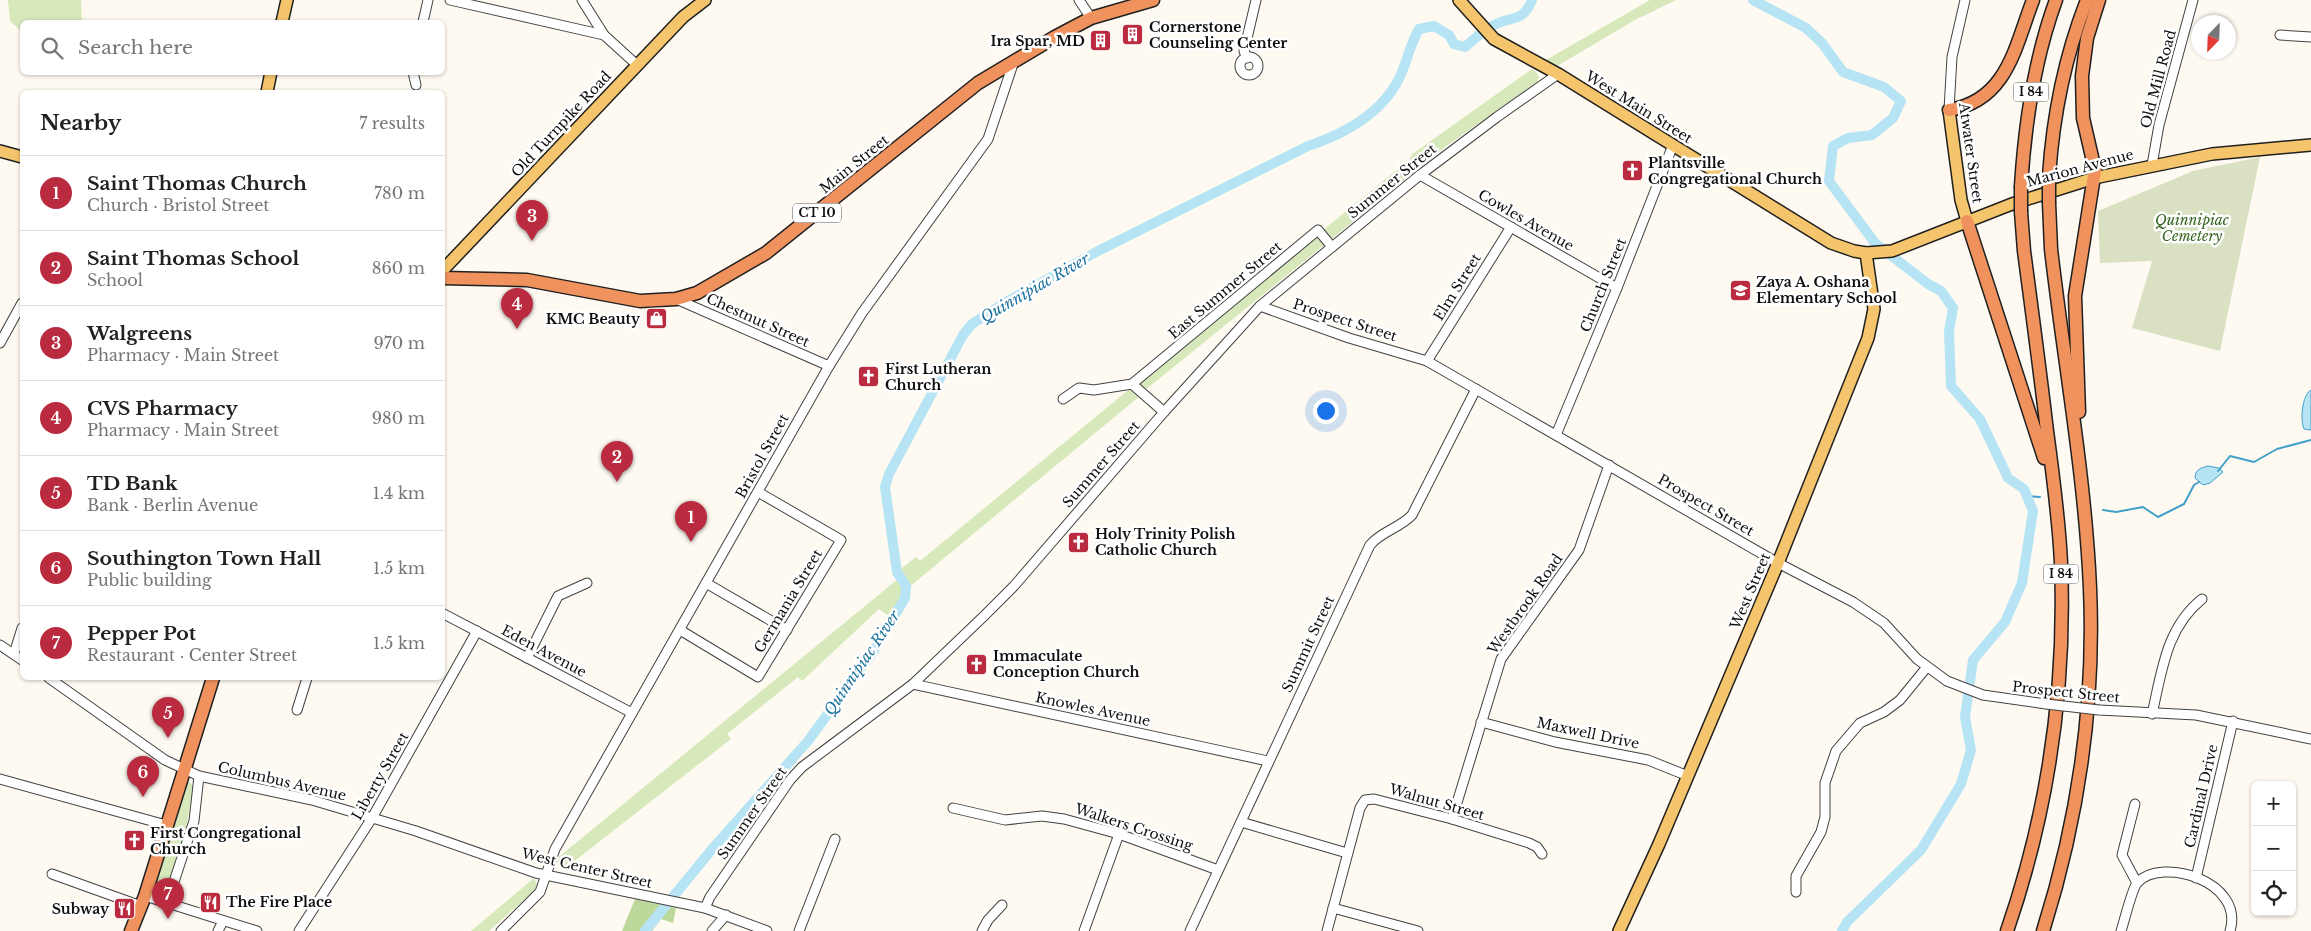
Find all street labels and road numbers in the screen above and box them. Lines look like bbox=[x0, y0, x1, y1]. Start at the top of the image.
street label: Old Mill Road bbox=[2136, 27, 2180, 130]
street label: West Main Street bbox=[1581, 66, 1696, 148]
street label: Old Turnpike Road bbox=[507, 67, 615, 181]
road number: I 84 bbox=[2014, 82, 2048, 101]
street label: Atwater Street bbox=[1955, 101, 1987, 205]
street label: Main Street bbox=[816, 130, 893, 197]
street label: Summer Street bbox=[1344, 139, 1441, 222]
street label: Marion Avenue bbox=[2025, 145, 2135, 191]
street label: Cowles Avenue bbox=[1475, 185, 1577, 255]
road number: CT 10 bbox=[793, 204, 841, 222]
street label: Church Street bbox=[1576, 235, 1630, 335]
street label: East Summer Street bbox=[1165, 237, 1286, 343]
street label: Elm Street bbox=[1429, 249, 1485, 324]
street label: Chestnut Street bbox=[704, 289, 813, 351]
street label: Prospect Street bbox=[1291, 295, 1400, 345]
street label: Bristol Street bbox=[731, 410, 793, 501]
street label: Summer Street bbox=[1058, 416, 1144, 511]
street label: Prospect Street bbox=[1655, 470, 1758, 540]
street label: Germania Street bbox=[750, 545, 826, 656]
street label: West Street bbox=[1725, 549, 1774, 633]
street label: Westbrook Road bbox=[1483, 550, 1567, 659]
road number: I 84 bbox=[2044, 564, 2078, 584]
street label: Summit Street bbox=[1278, 592, 1339, 695]
street label: Eden Avenue bbox=[498, 621, 590, 681]
street label: Prospect Street bbox=[2011, 677, 2121, 707]
street label: Knowles Avenue bbox=[1034, 688, 1152, 730]
street label: Maxwell Drive bbox=[1535, 713, 1641, 753]
street label: Liberty Street bbox=[348, 728, 413, 823]
street label: Cardinal Drive bbox=[2180, 742, 2222, 850]
street label: Columbus Avenue bbox=[216, 757, 348, 805]
street label: Summer Street bbox=[713, 763, 791, 863]
street label: Walnut Street bbox=[1386, 780, 1487, 824]
street label: Walkers Crossing bbox=[1072, 799, 1196, 855]
street label: West Center Street bbox=[519, 844, 655, 892]

